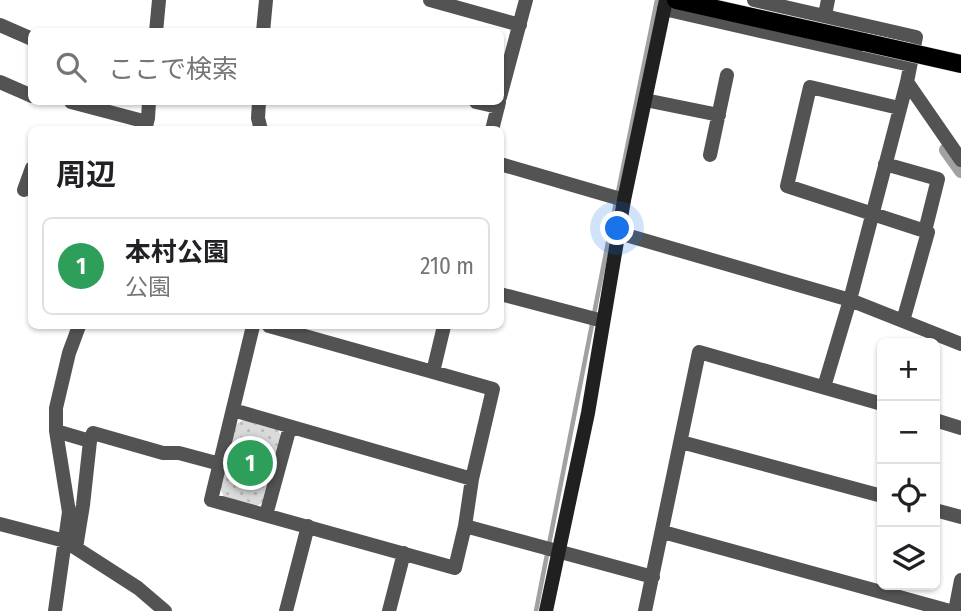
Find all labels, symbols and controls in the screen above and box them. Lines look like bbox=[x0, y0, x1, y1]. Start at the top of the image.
search box bbox=[28, 28, 504, 105]
icon: search bbox=[52, 48, 90, 86]
text: ここで検索 bbox=[108, 54, 238, 85]
text: 周辺 bbox=[56, 157, 116, 193]
your location bbox=[600, 211, 634, 245]
text: 本村公園 bbox=[125, 237, 229, 268]
text: 1 bbox=[76, 252, 86, 280]
text: 210 m bbox=[420, 252, 474, 280]
text: 公園 bbox=[125, 273, 171, 301]
map controls bbox=[877, 338, 940, 590]
button: + bbox=[877, 338, 940, 401]
button: − bbox=[877, 401, 940, 464]
pin: 1 bbox=[227, 437, 273, 489]
button: locate bbox=[877, 464, 940, 527]
button: layers bbox=[877, 527, 940, 590]

